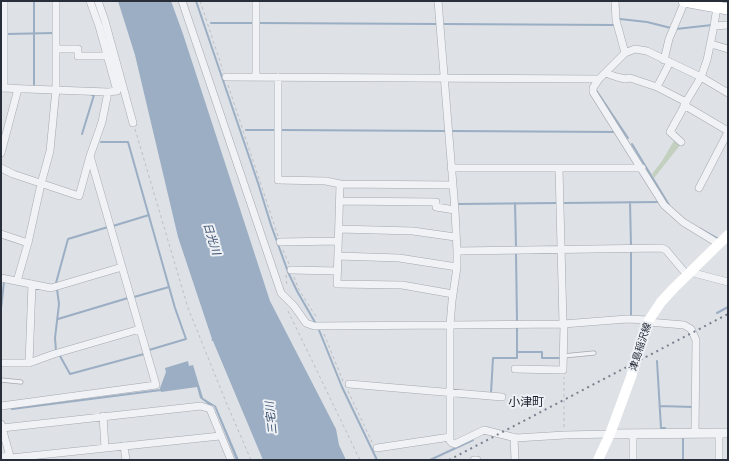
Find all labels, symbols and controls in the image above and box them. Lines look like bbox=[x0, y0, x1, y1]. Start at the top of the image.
water label: 日光川 bbox=[200, 221, 222, 257]
street label: 津島稲沢線 bbox=[628, 321, 654, 373]
district label: 小津町 bbox=[508, 396, 544, 410]
water label: 三宅川 bbox=[264, 401, 280, 435]

